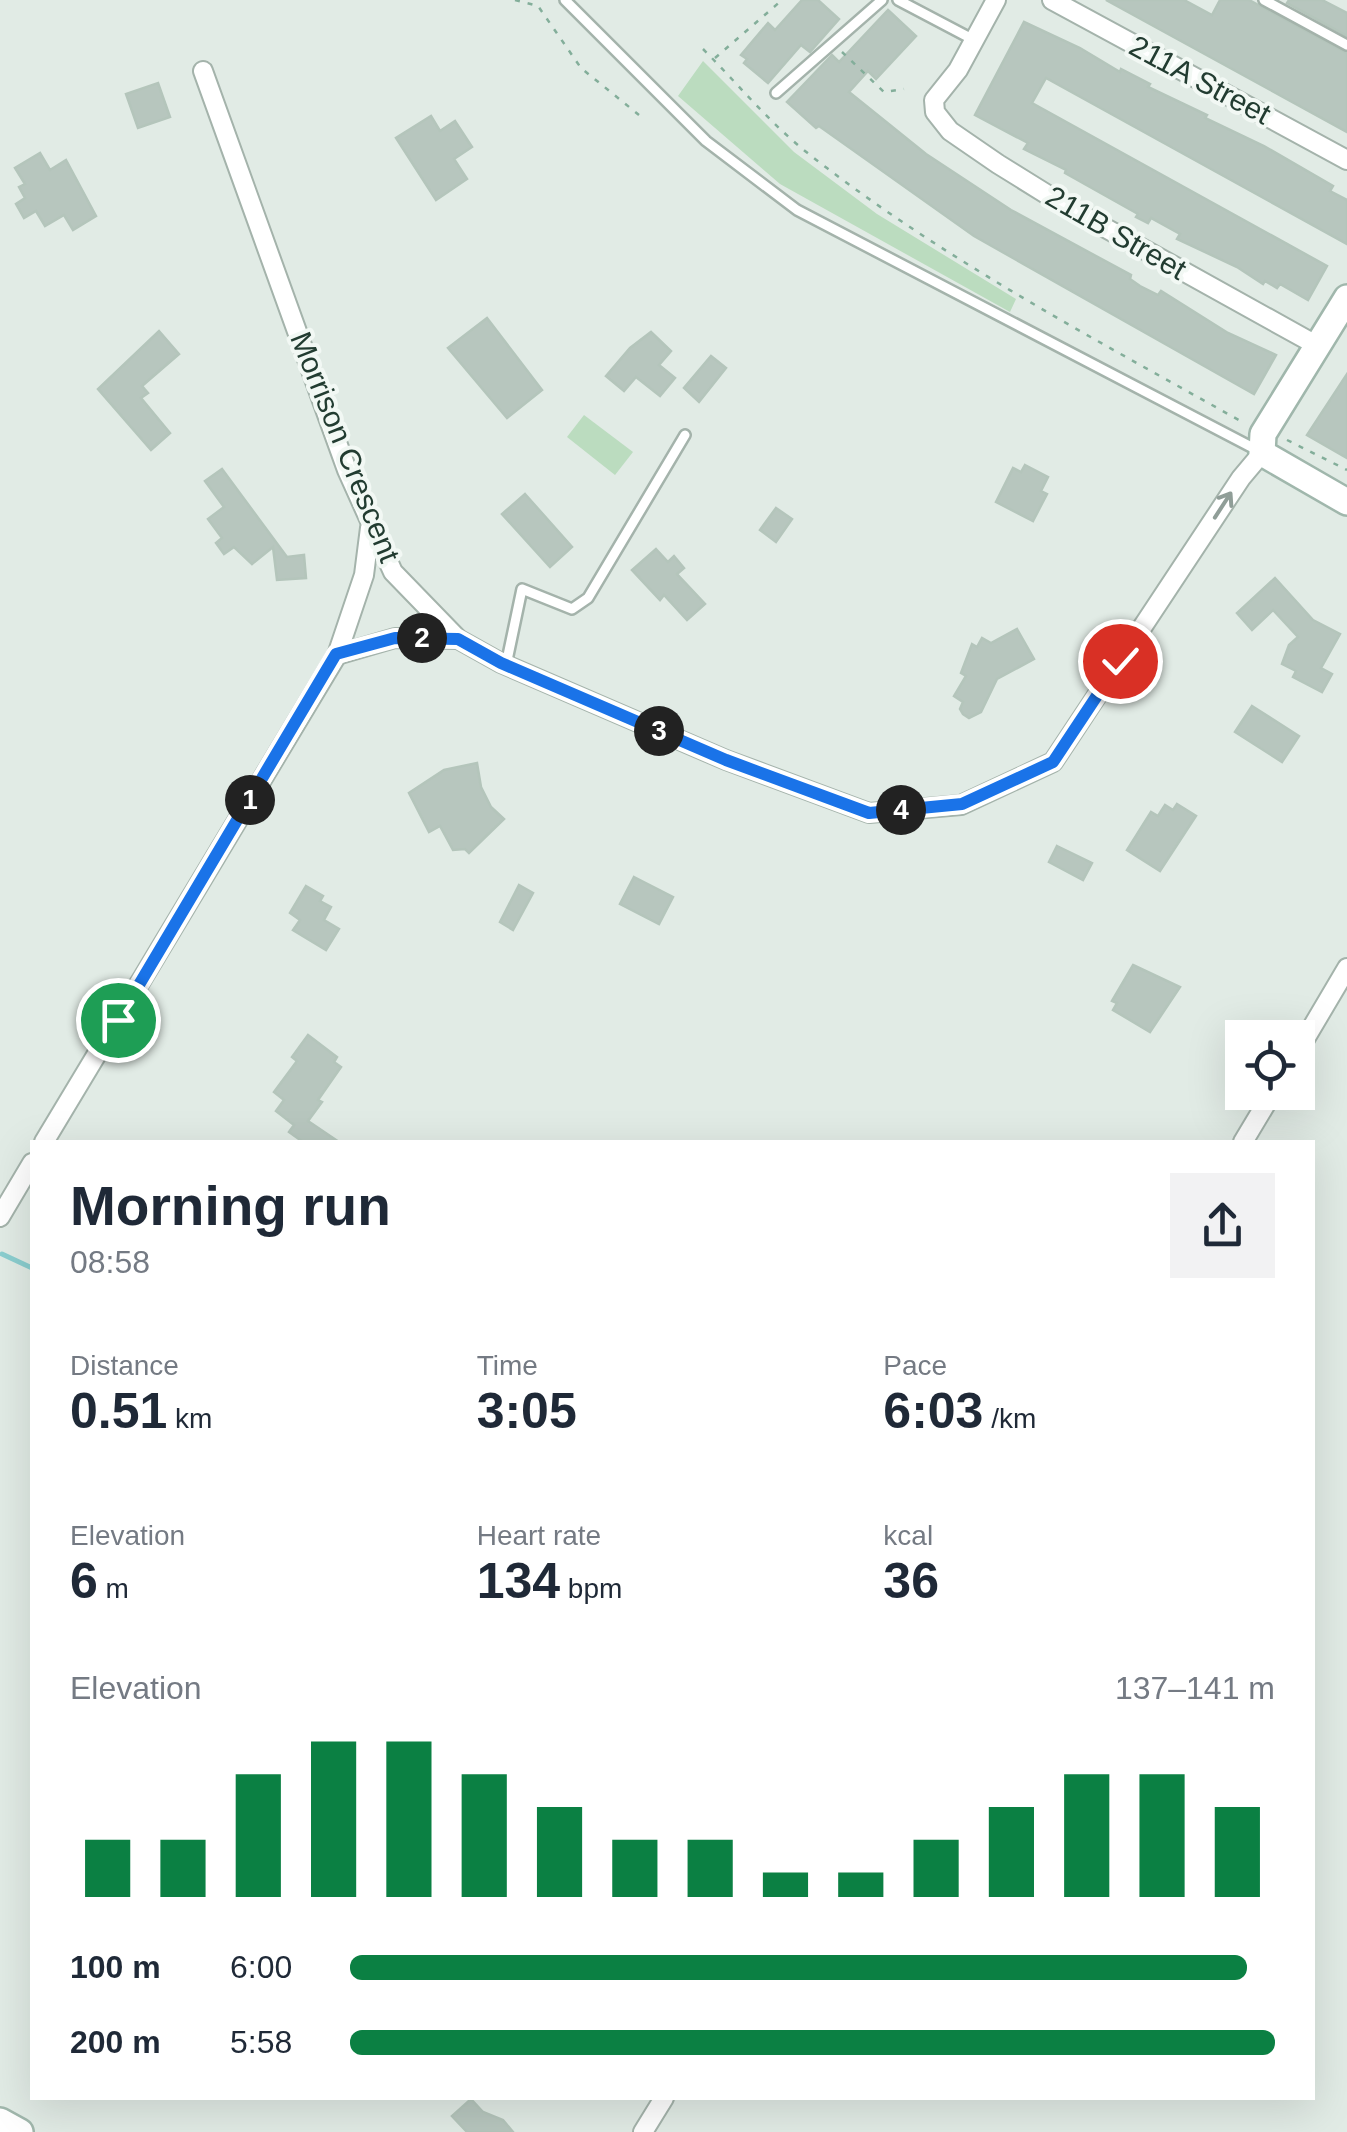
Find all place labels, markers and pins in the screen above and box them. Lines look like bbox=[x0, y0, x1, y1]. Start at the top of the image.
pin: 2 bbox=[397, 613, 447, 663]
pin bbox=[1078, 619, 1163, 704]
pin: 3 bbox=[634, 706, 684, 756]
pin: 1 bbox=[225, 775, 275, 825]
pin: 4 bbox=[876, 785, 926, 835]
pin bbox=[76, 978, 161, 1063]

